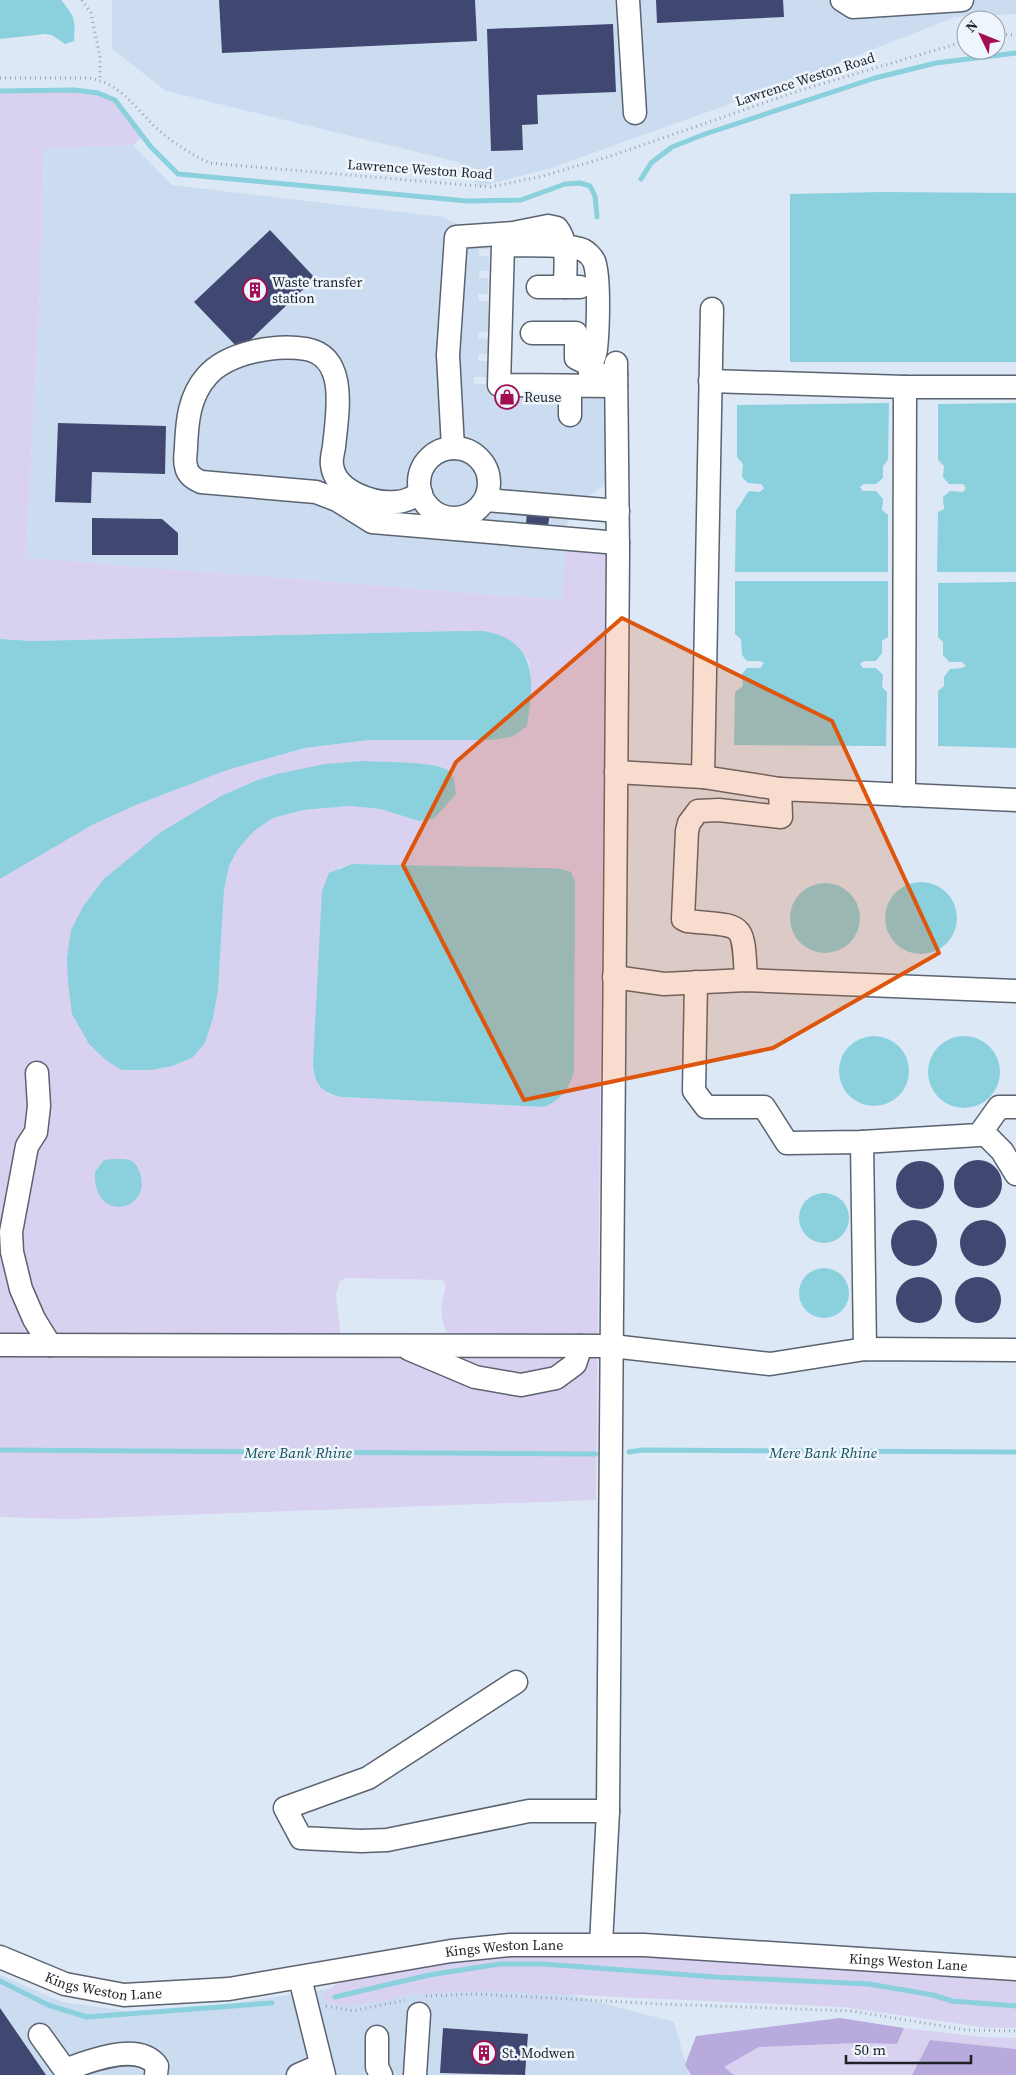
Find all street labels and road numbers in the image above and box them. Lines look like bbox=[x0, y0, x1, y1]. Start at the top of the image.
street label: Lawrence Weston Road bbox=[733, 47, 877, 111]
street label: Lawrence Weston Road bbox=[347, 154, 493, 184]
street label: Kings Weston Lane bbox=[443, 1935, 563, 1962]
street label: Kings Weston Lane bbox=[848, 1948, 968, 1976]
street label: Kings Weston Lane bbox=[42, 1967, 163, 2006]

